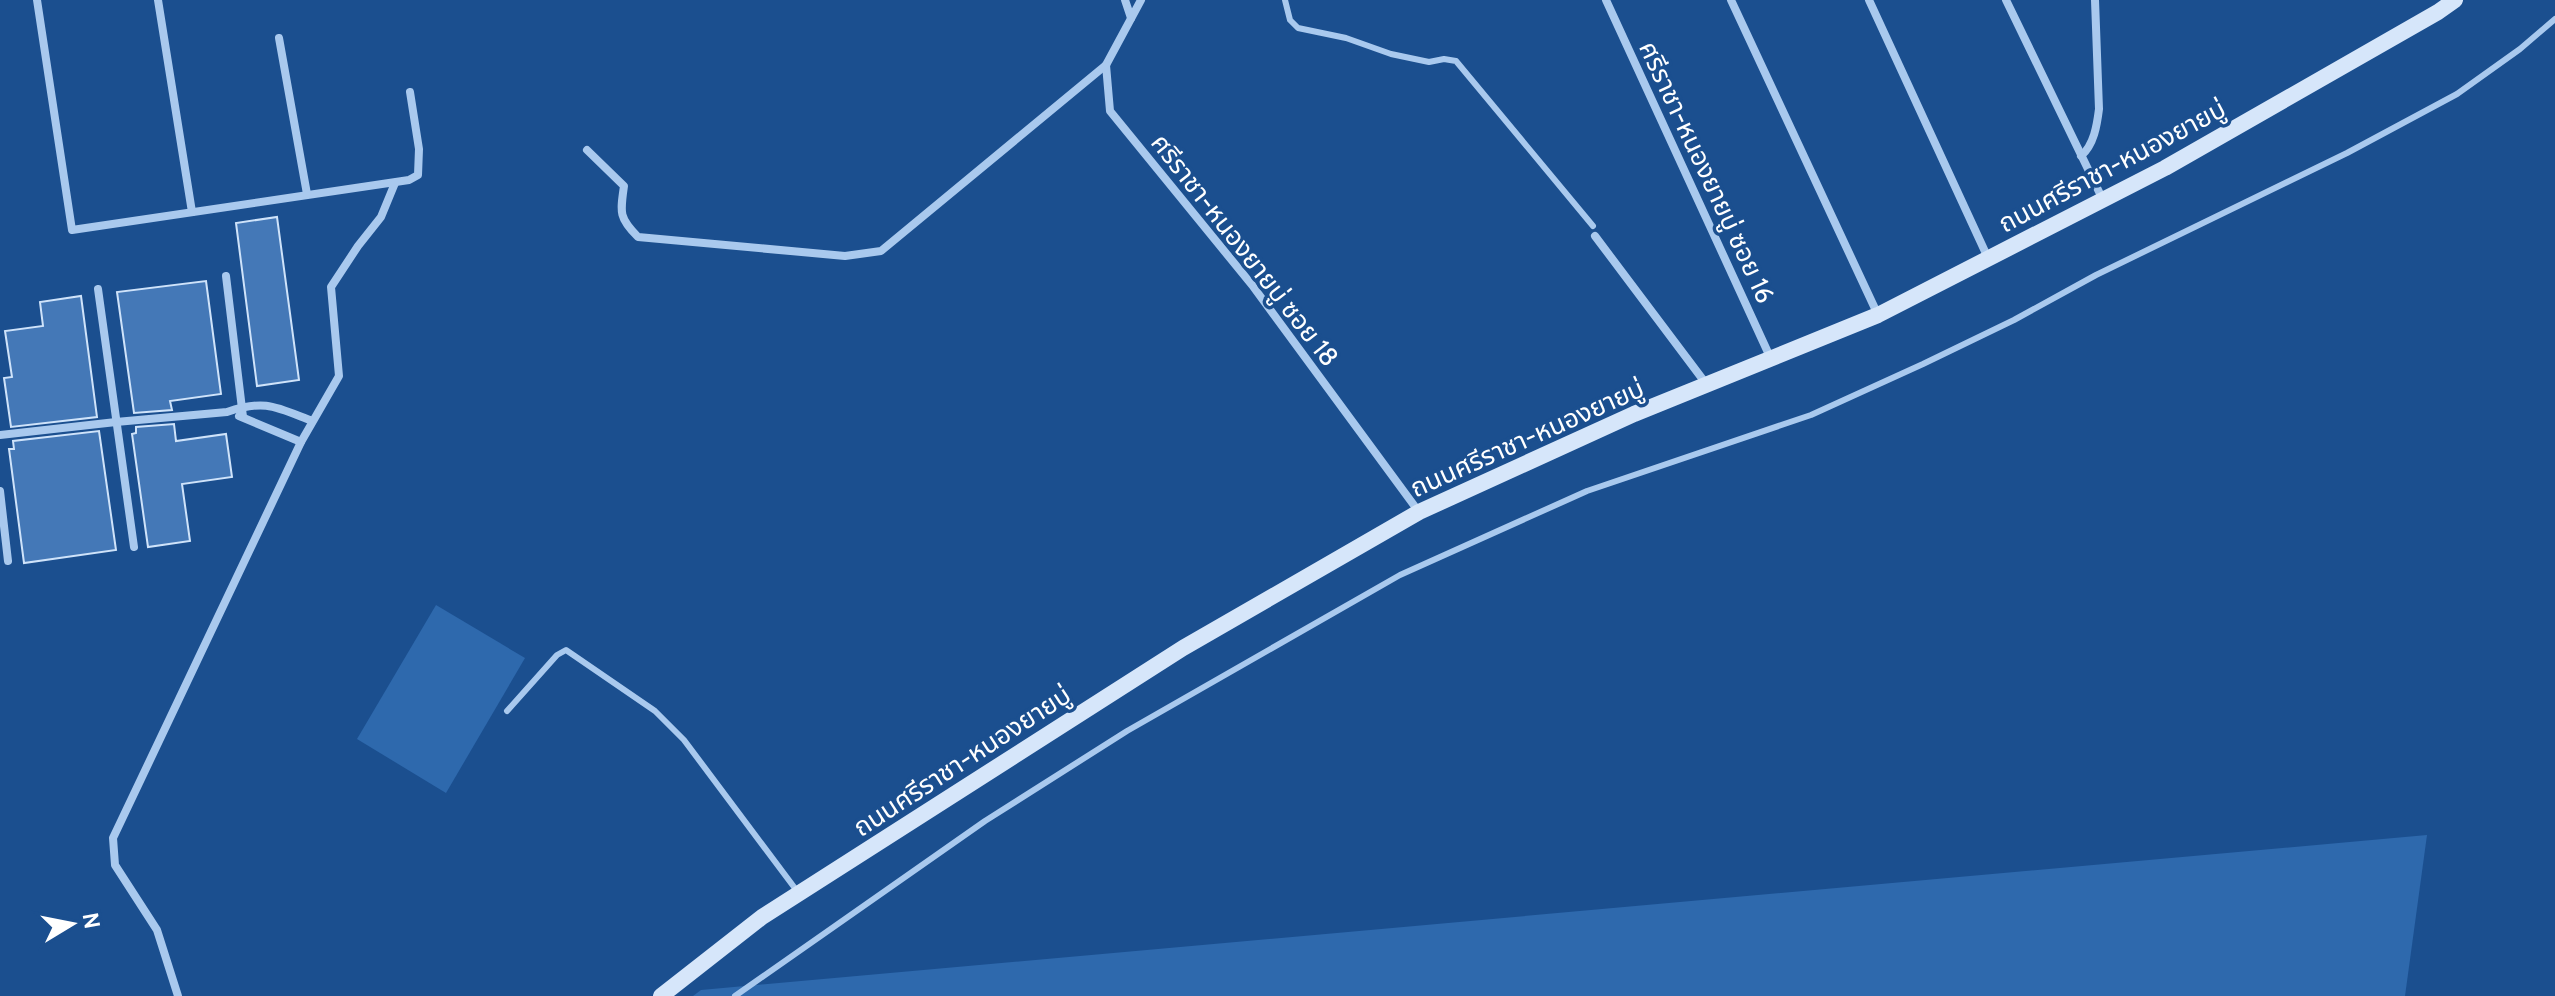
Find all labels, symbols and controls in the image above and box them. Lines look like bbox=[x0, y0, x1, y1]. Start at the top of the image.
street label: ศรีราชา-หนองยายบู่ ซอย 16 bbox=[1632, 36, 1782, 308]
street label: ถนนศรีราชา-หนองยายบู่ bbox=[1993, 93, 2231, 239]
street label: ศรีราชา-หนองยายบู่ ซอย 18 bbox=[1144, 127, 1346, 373]
street label: ถนนศรีราชา-หนองยายบู่ bbox=[1405, 372, 1649, 504]
street label: ถนนศรีราชา-หนองยายบู่ bbox=[847, 679, 1077, 843]
north arrow bbox=[32, 884, 112, 964]
text: N bbox=[77, 911, 106, 931]

